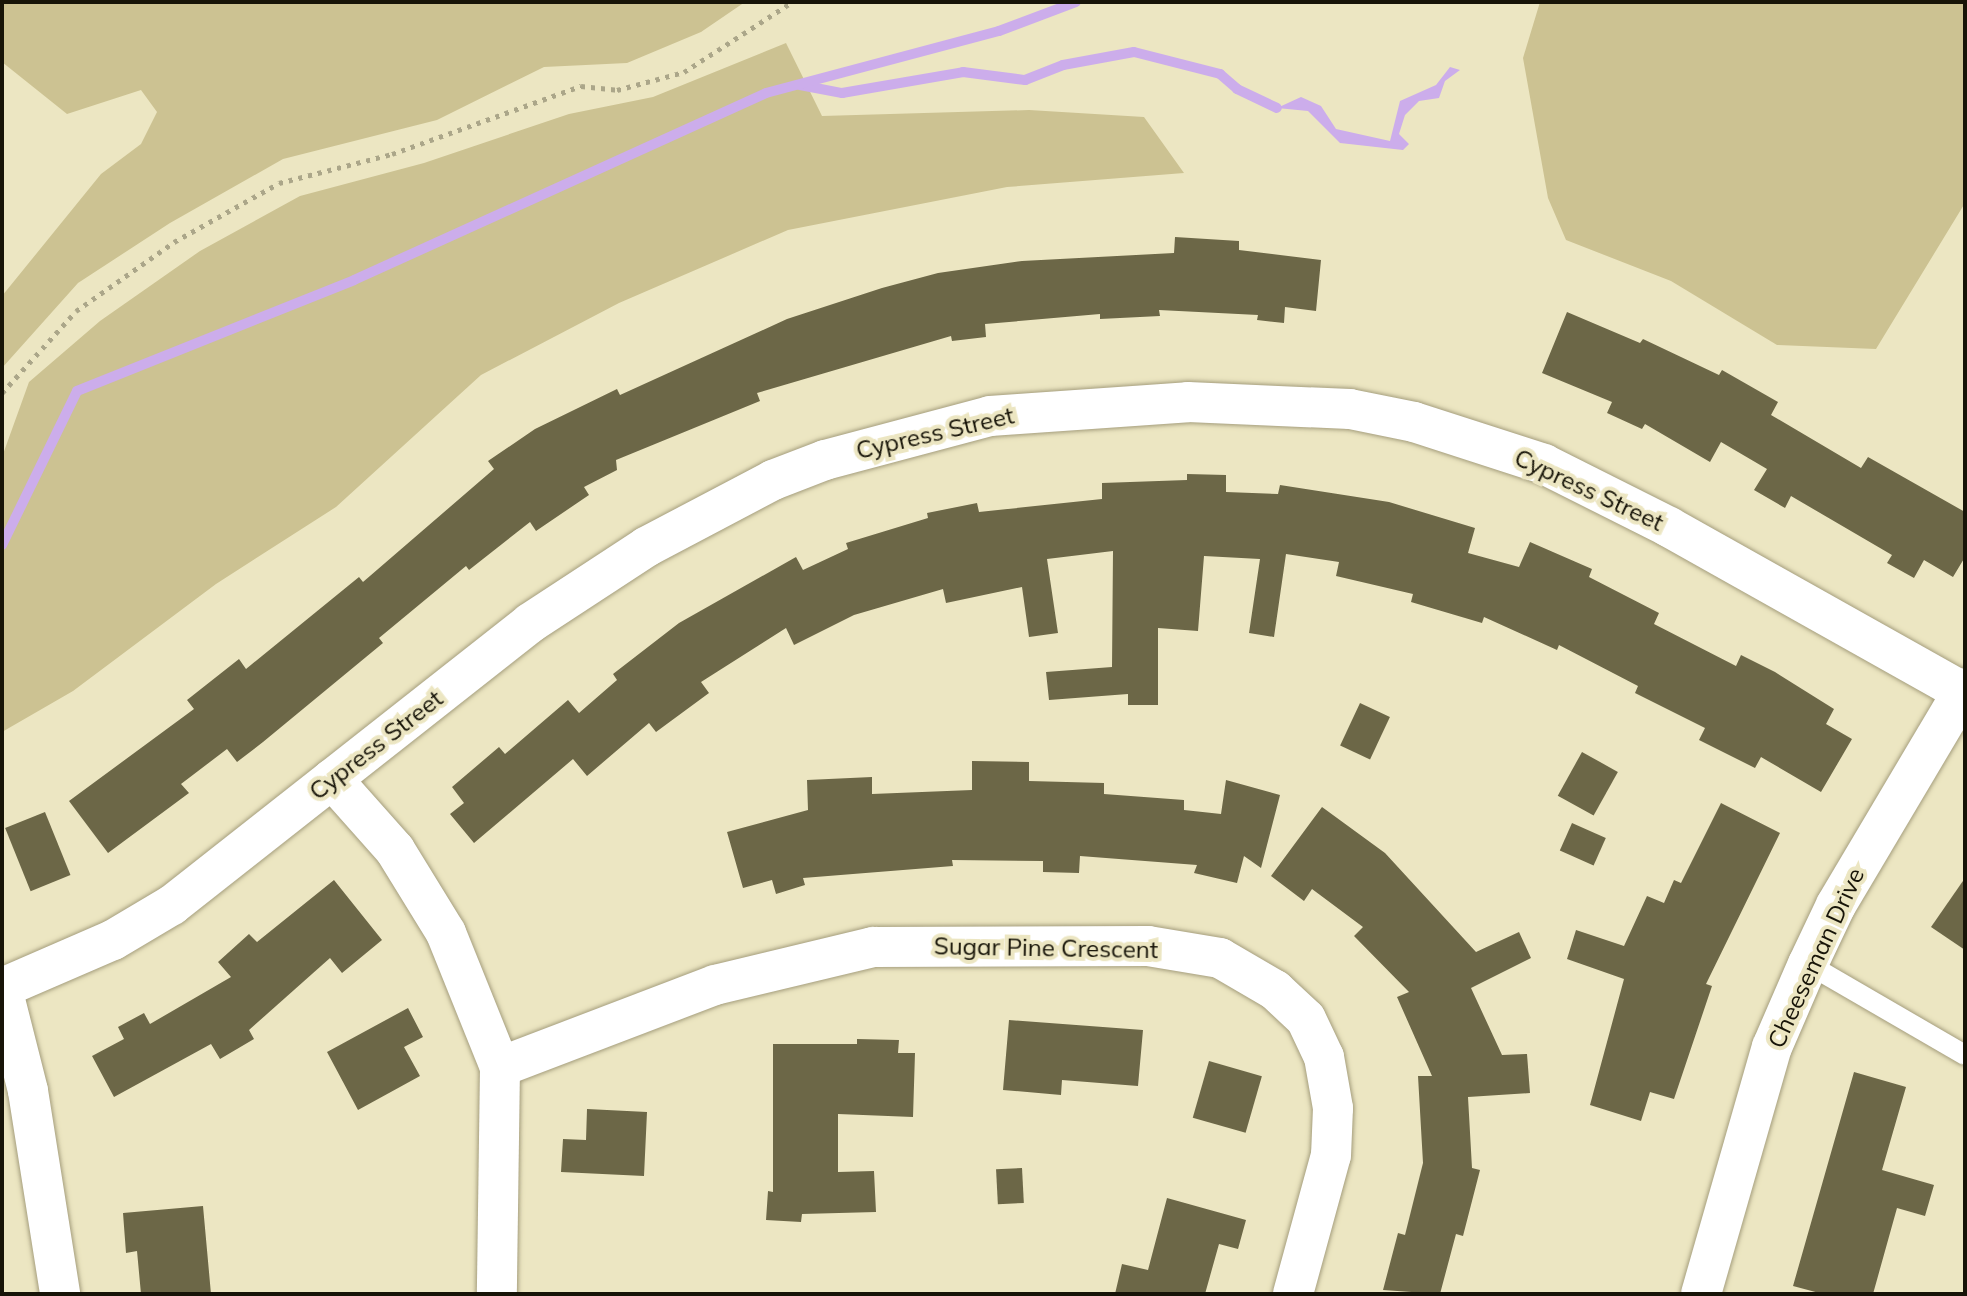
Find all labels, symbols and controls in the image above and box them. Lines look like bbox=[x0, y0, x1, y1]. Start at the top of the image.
street label: Cypress Street bbox=[853, 401, 1017, 465]
street label: Cypress Street bbox=[1510, 443, 1668, 537]
street label: Cypress Street bbox=[304, 684, 448, 806]
street label: Cheeseman Drive bbox=[1762, 863, 1870, 1053]
street label: Sugar Pine Crescent bbox=[934, 932, 1158, 964]

